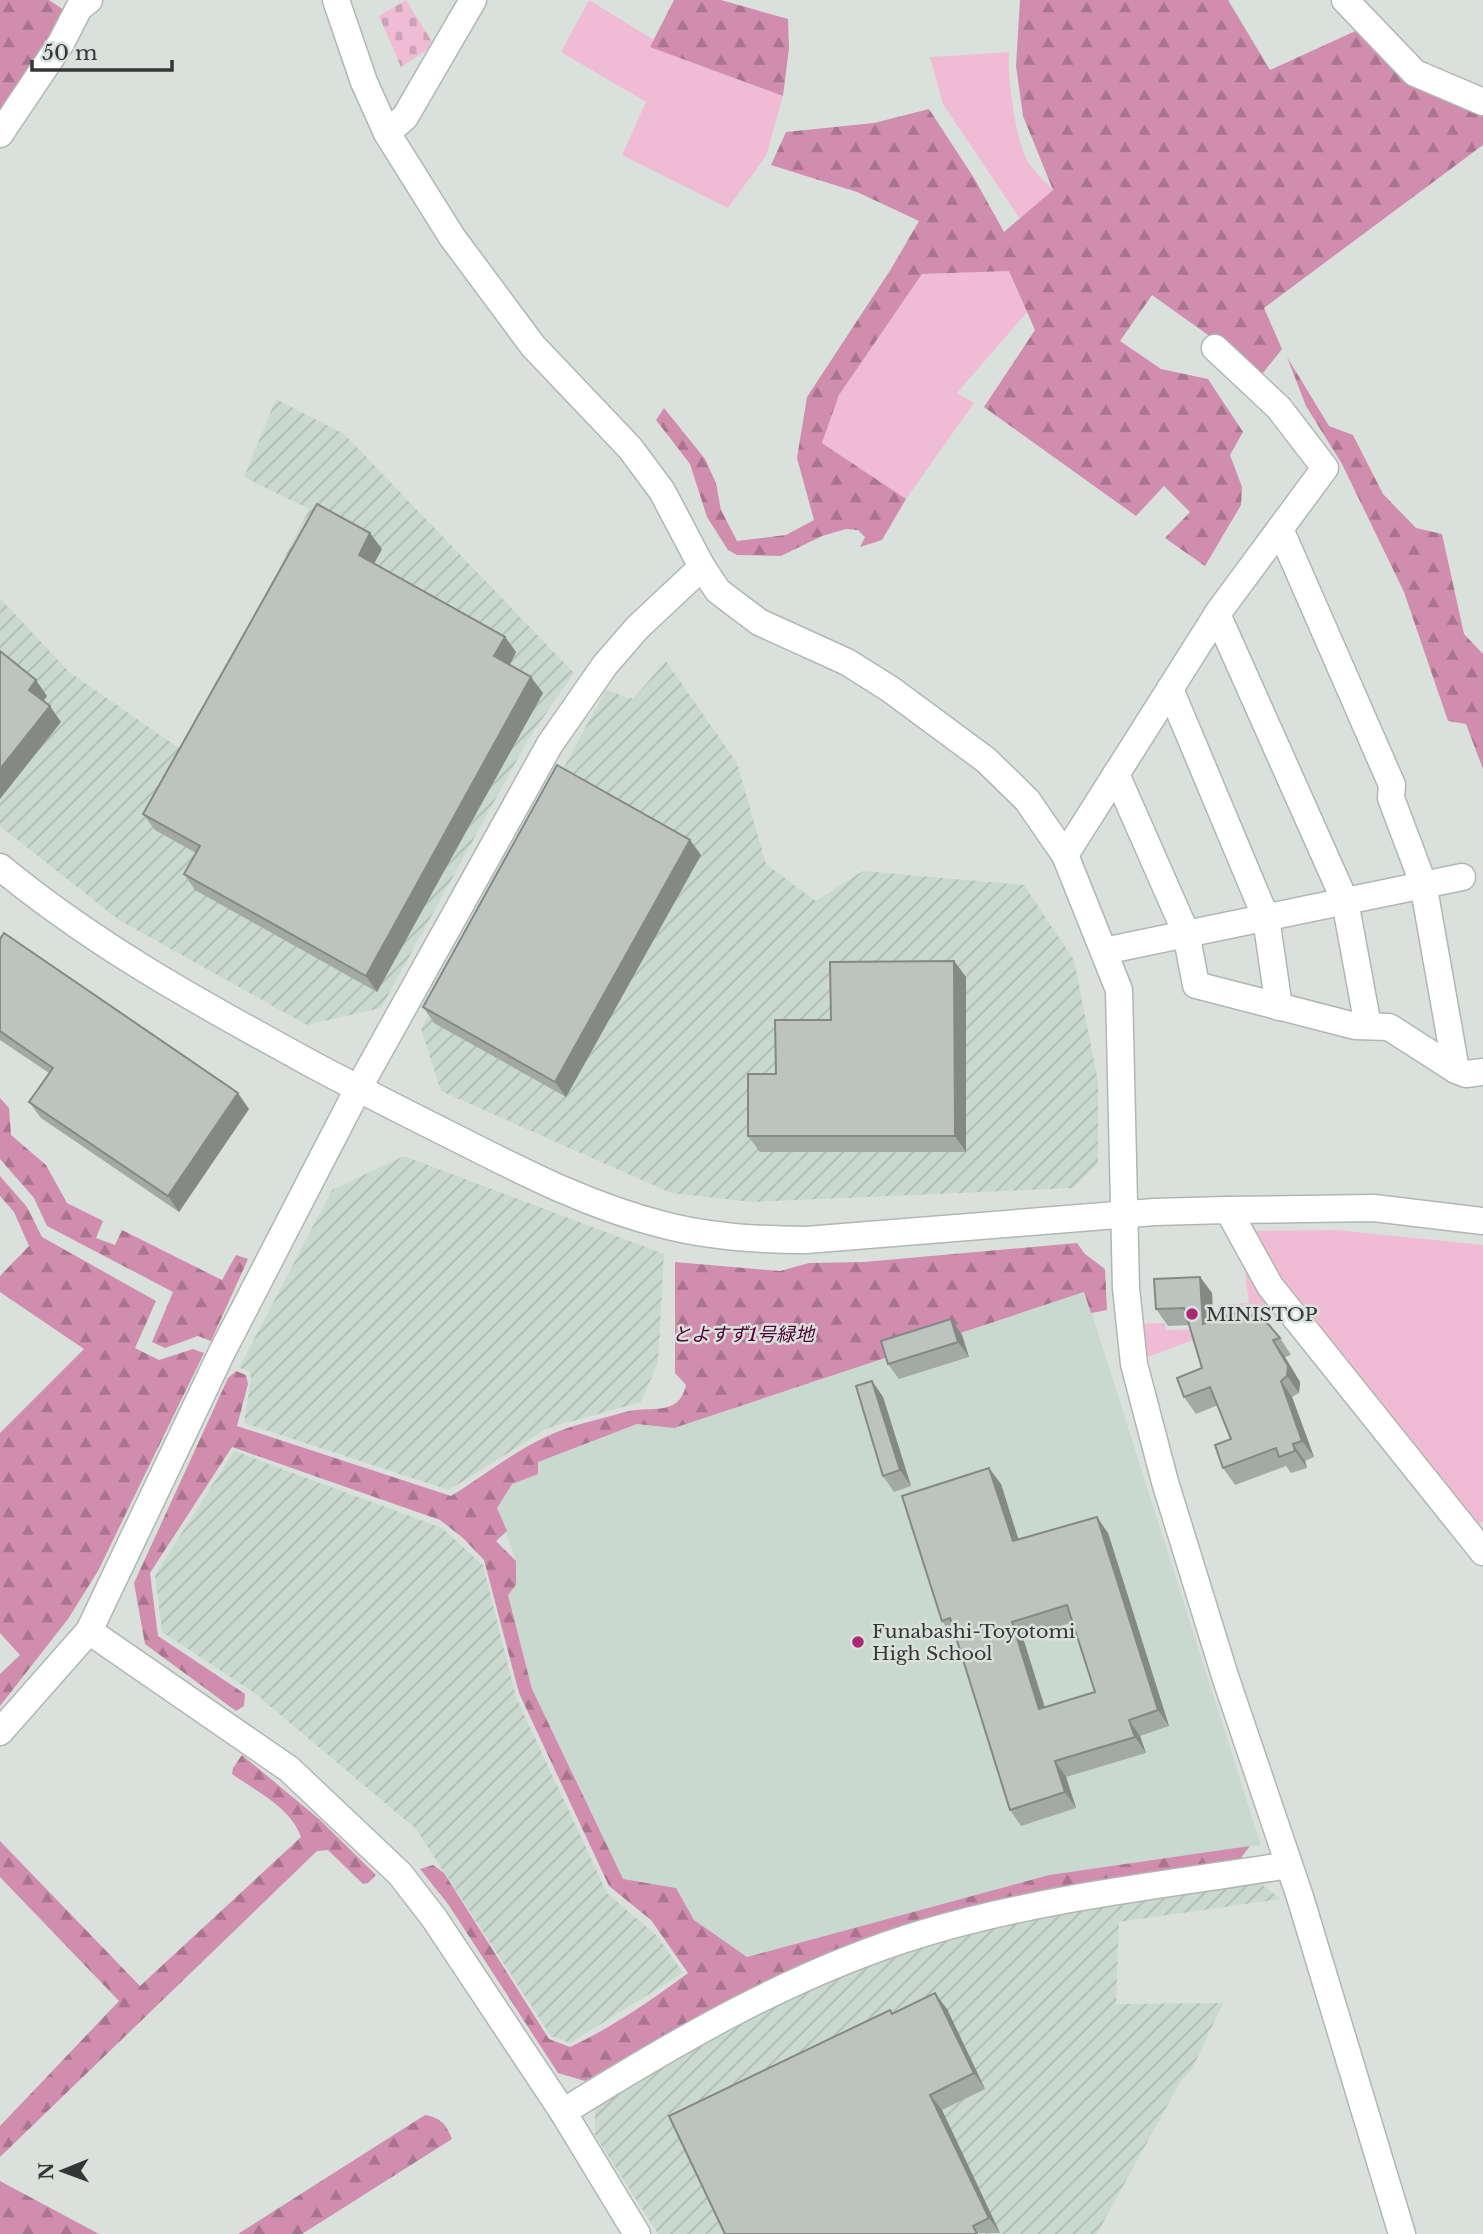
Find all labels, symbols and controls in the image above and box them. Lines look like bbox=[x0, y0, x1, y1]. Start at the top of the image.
scale bar bbox=[32, 28, 172, 72]
text: 50 m bbox=[42, 40, 98, 66]
place label: MINISTOP bbox=[1206, 1303, 1318, 1326]
marker: MINISTOP bbox=[1184, 1306, 1200, 1322]
park label: とよすず1号緑地 bbox=[672, 1323, 816, 1346]
place label: Funabashi-Toyotomi High School bbox=[872, 1620, 1076, 1665]
marker: Funabashi-Toyotomi High School bbox=[850, 1634, 866, 1650]
north arrow bbox=[28, 2136, 98, 2206]
text: N bbox=[35, 2162, 58, 2180]

